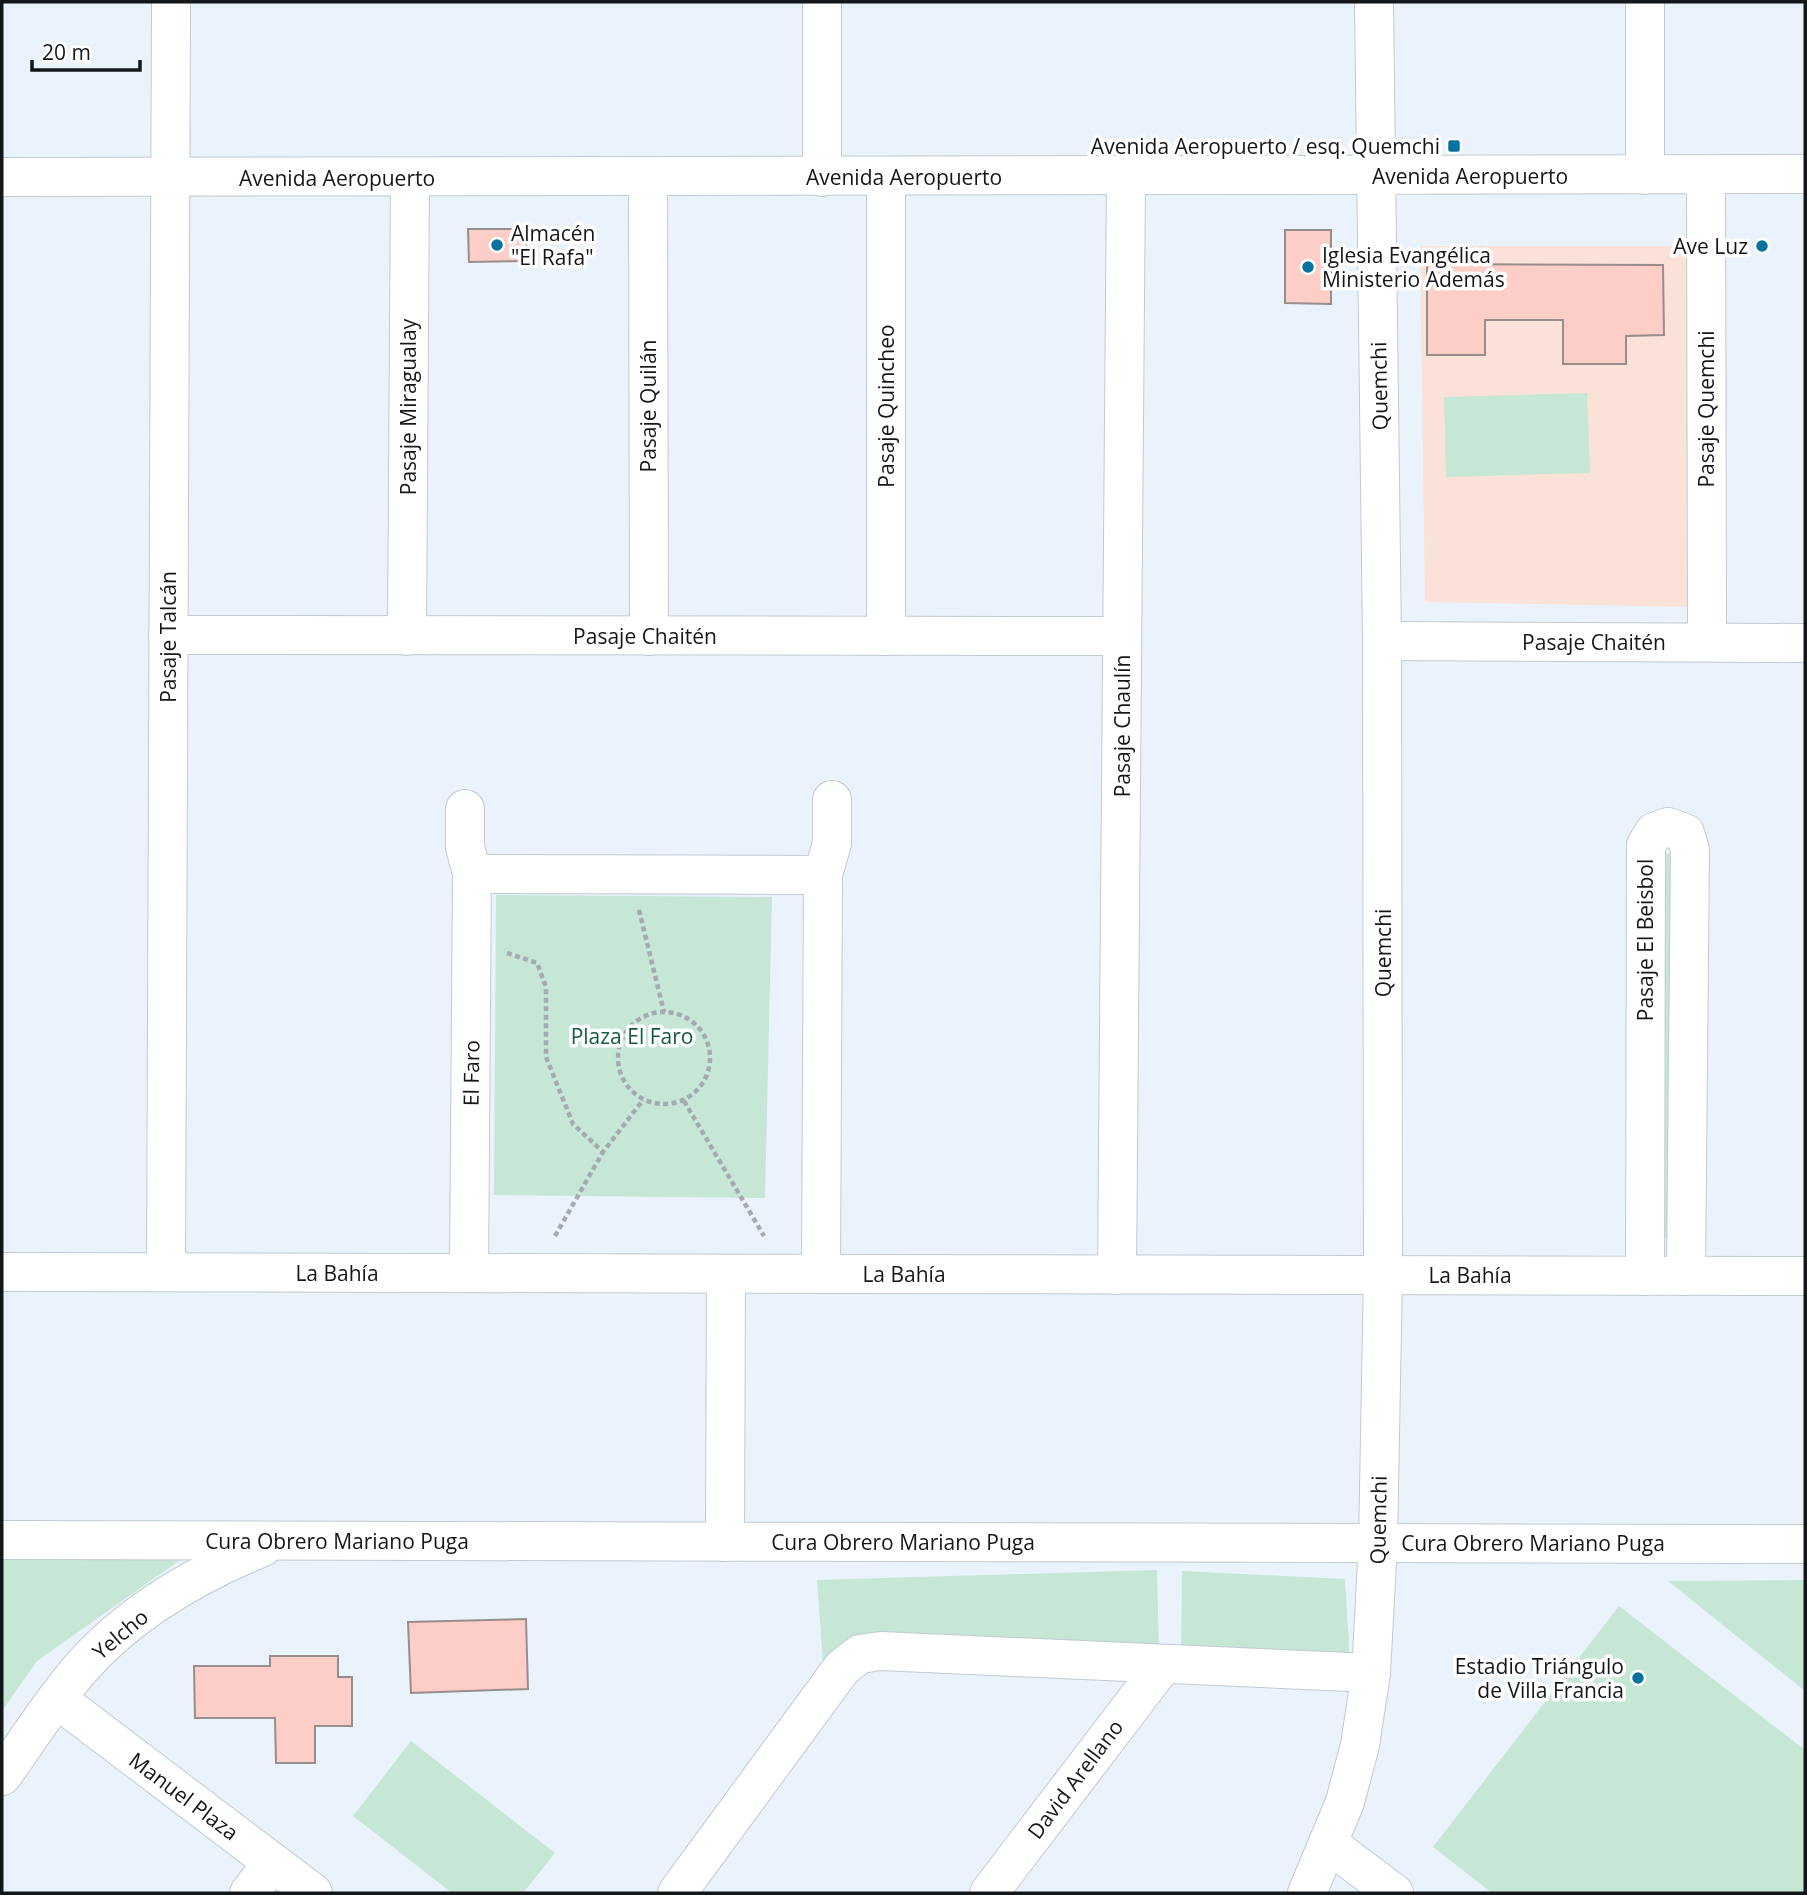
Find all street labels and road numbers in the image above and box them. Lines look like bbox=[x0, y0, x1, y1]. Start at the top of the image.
street label: Avenida Aeropuerto bbox=[1372, 162, 1568, 190]
street label: Avenida Aeropuerto bbox=[806, 163, 1002, 191]
street label: Avenida Aeropuerto bbox=[239, 164, 435, 192]
street label: Pasaje Miragualay bbox=[394, 318, 422, 495]
street label: Pasaje Quincheo bbox=[872, 324, 900, 488]
street label: Pasaje Quemchi bbox=[1692, 330, 1720, 488]
street label: Pasaje Quilán bbox=[634, 340, 662, 472]
street label: Quemchi bbox=[1364, 341, 1394, 431]
street label: Pasaje Talcán bbox=[154, 571, 182, 703]
street label: Pasaje Chaitén bbox=[573, 622, 717, 650]
street label: Pasaje Chaitén bbox=[1522, 628, 1666, 656]
street label: Pasaje Chaulín bbox=[1108, 655, 1136, 797]
street label: Pasaje El Beisbol bbox=[1631, 859, 1659, 1021]
street label: Quemchi bbox=[1369, 909, 1397, 997]
street label: El Faro bbox=[456, 1040, 486, 1106]
street label: La Bahía bbox=[295, 1259, 379, 1287]
street label: La Bahía bbox=[862, 1260, 946, 1288]
street label: La Bahía bbox=[1428, 1261, 1512, 1289]
street label: Quemchi bbox=[1363, 1475, 1393, 1565]
street label: Cura Obrero Mariano Puga bbox=[205, 1527, 469, 1555]
street label: Cura Obrero Mariano Puga bbox=[771, 1528, 1035, 1556]
street label: Cura Obrero Mariano Puga bbox=[1401, 1529, 1665, 1557]
street label: Yelcho bbox=[86, 1603, 154, 1665]
street label: David Arellano bbox=[1021, 1714, 1129, 1844]
street label: Manuel Plaza bbox=[124, 1746, 244, 1846]

